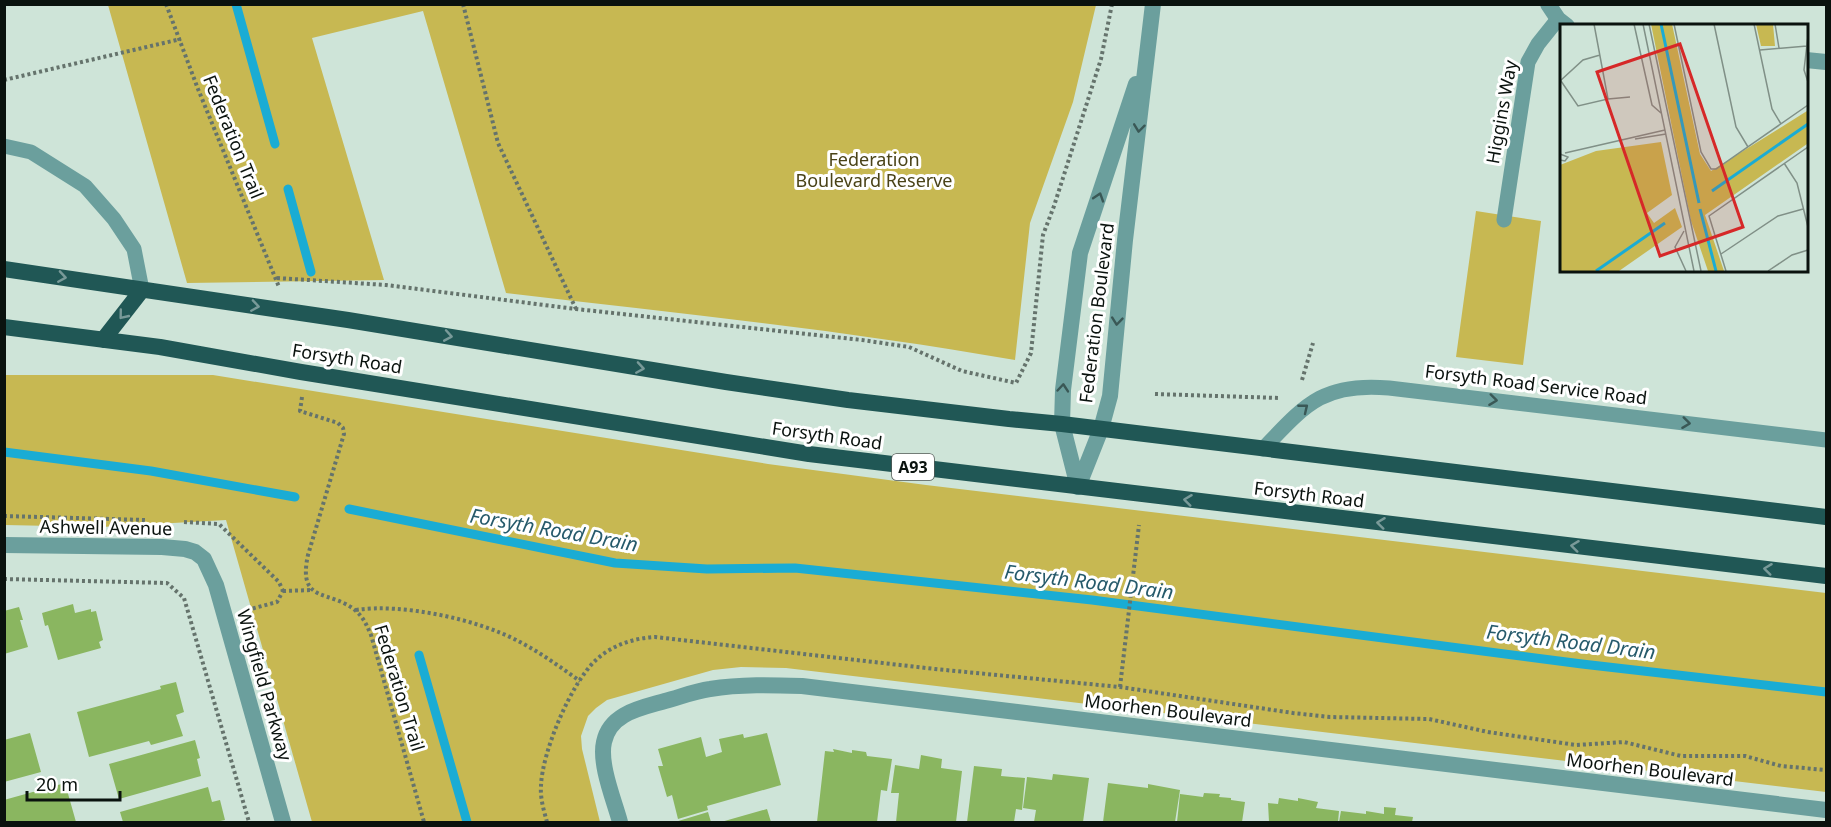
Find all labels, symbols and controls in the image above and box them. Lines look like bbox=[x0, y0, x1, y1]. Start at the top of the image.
inset map bbox=[1560, 24, 1807, 272]
street label: Higgins Way bbox=[1480, 57, 1522, 166]
street label: Federation Trail bbox=[198, 71, 270, 202]
one-way arrow bbox=[1133, 123, 1145, 132]
park label: Federation Boulevard Reserve bbox=[795, 147, 953, 192]
one-way arrow bbox=[1091, 192, 1104, 203]
street label: Federation Boulevard bbox=[1073, 221, 1119, 404]
one-way arrow bbox=[58, 271, 67, 283]
one-way arrow bbox=[251, 300, 260, 312]
one-way arrow bbox=[119, 308, 130, 319]
one-way arrow bbox=[1111, 317, 1124, 326]
one-way arrow bbox=[443, 330, 453, 342]
street label: Forsyth Road bbox=[290, 337, 404, 379]
street label: Forsyth Road Service Road bbox=[1424, 358, 1649, 410]
one-way arrow bbox=[636, 362, 645, 374]
one-way arrow bbox=[1057, 384, 1070, 393]
one-way arrow bbox=[1488, 393, 1497, 406]
one-way arrow bbox=[1297, 405, 1308, 416]
street label: Forsyth Road bbox=[770, 415, 884, 455]
one-way arrow bbox=[1682, 416, 1691, 429]
road number: A93 bbox=[892, 454, 934, 480]
street label: Forsyth Road bbox=[1253, 475, 1366, 513]
one-way arrow bbox=[1183, 494, 1192, 507]
water label: Forsyth Road Drain bbox=[468, 501, 640, 558]
street label: Ashwell Avenue bbox=[39, 514, 173, 540]
one-way arrow bbox=[1377, 517, 1386, 530]
one-way arrow bbox=[1570, 541, 1579, 553]
water label: Forsyth Road Drain bbox=[1003, 558, 1175, 605]
one-way arrow bbox=[1764, 564, 1773, 576]
street label: Wingfield Parkway bbox=[232, 606, 298, 764]
water label: Forsyth Road Drain bbox=[1485, 618, 1657, 665]
street label: Federation Trail bbox=[369, 621, 431, 754]
street label: Moorhen Boulevard bbox=[1083, 688, 1253, 732]
street label: Moorhen Boulevard bbox=[1565, 747, 1735, 791]
scale bar bbox=[27, 764, 120, 802]
text: 20 m bbox=[36, 772, 78, 796]

